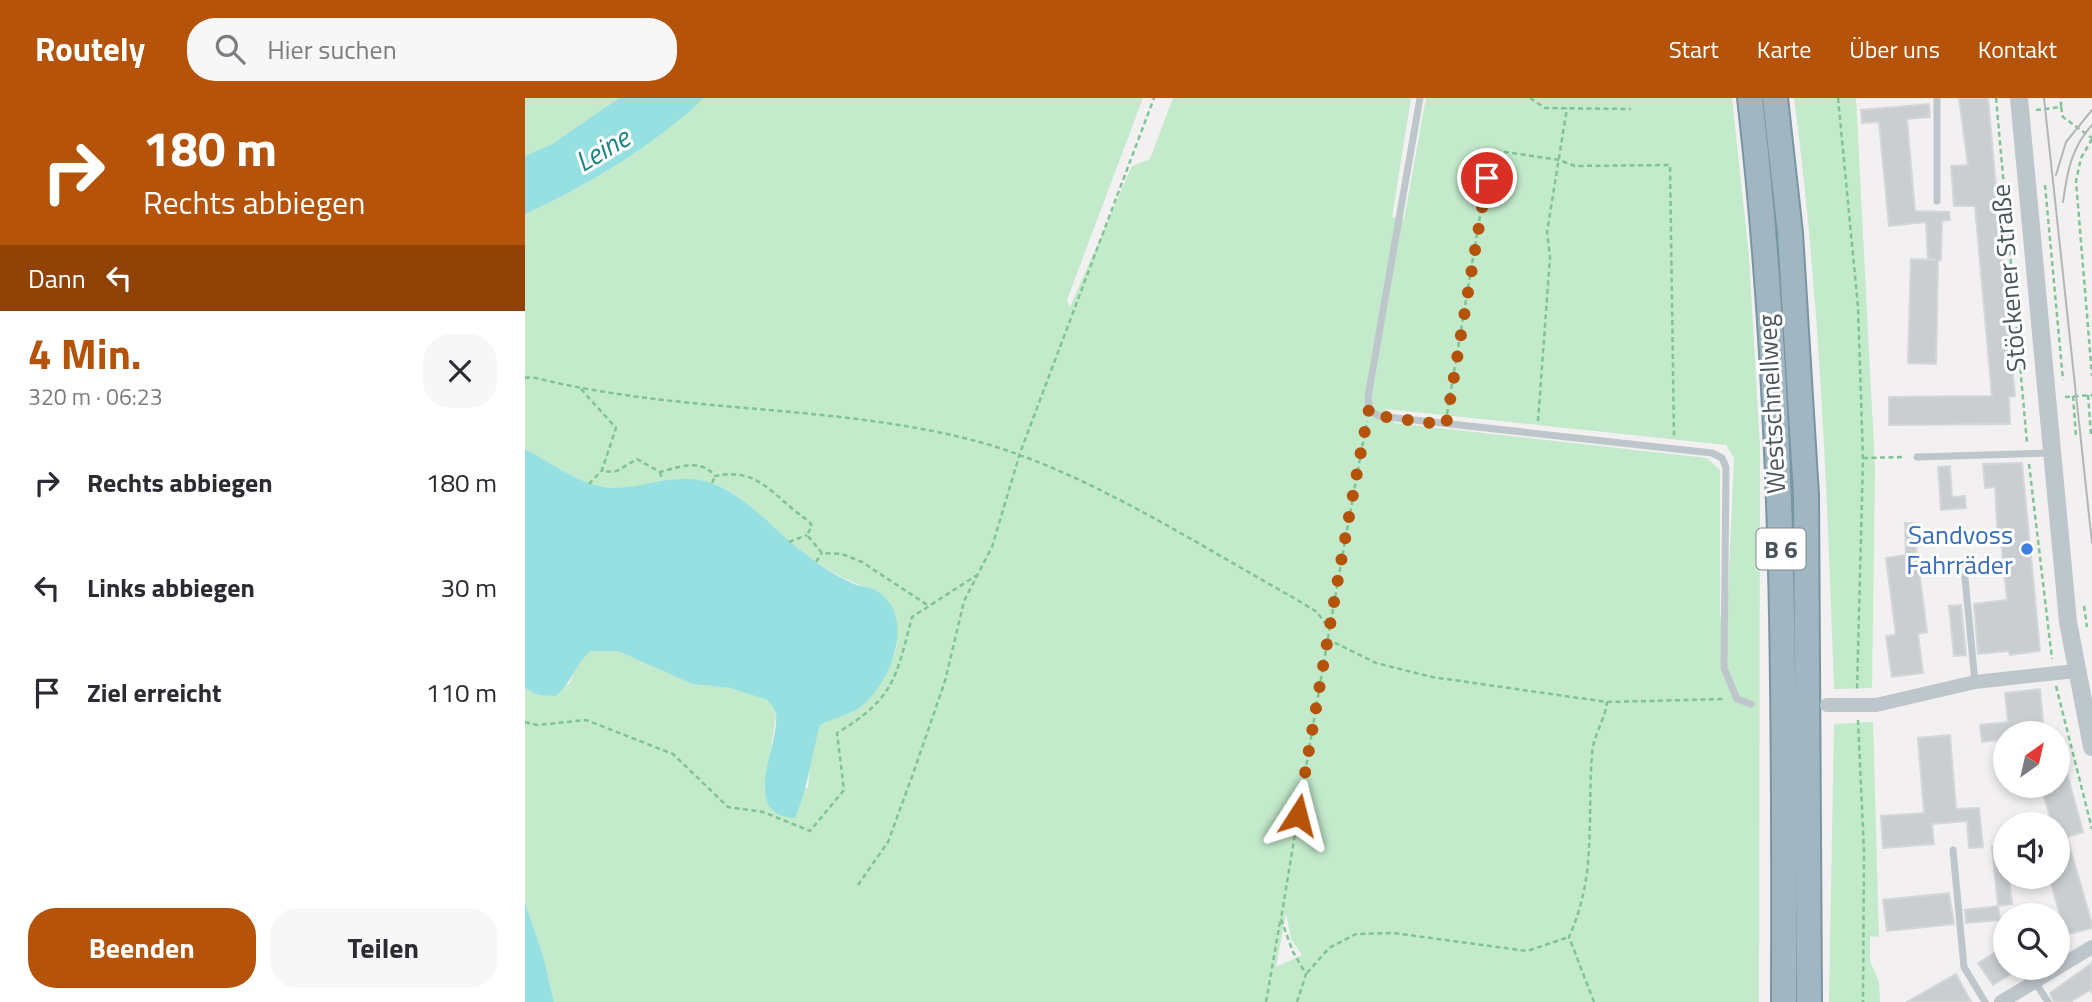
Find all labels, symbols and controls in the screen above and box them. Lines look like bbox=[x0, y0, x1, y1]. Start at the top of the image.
search box bbox=[187, 18, 677, 81]
text: Routely bbox=[35, 24, 145, 74]
icon: search bbox=[211, 30, 249, 68]
text: Hier suchen bbox=[267, 30, 397, 69]
text: Start bbox=[1669, 31, 1719, 67]
text: Karte bbox=[1757, 31, 1811, 67]
text: Über uns bbox=[1849, 31, 1940, 67]
text: Kontakt bbox=[1978, 31, 2057, 67]
text: 180 m bbox=[143, 110, 277, 185]
water label: Leine bbox=[566, 115, 639, 182]
icon: right bbox=[28, 126, 119, 217]
pin bbox=[1457, 148, 1517, 208]
icon: arrive bbox=[1468, 159, 1506, 197]
text: Rechts abbiegen bbox=[143, 178, 365, 226]
street label: Stöckener Straße bbox=[1980, 183, 2036, 373]
text: Dann bbox=[28, 259, 86, 298]
icon: left bbox=[100, 259, 138, 297]
street label: Westschnellweg bbox=[1747, 313, 1795, 495]
text: 4 Min. bbox=[28, 321, 142, 385]
button: close bbox=[423, 334, 497, 408]
text: 320 m · 06:23 bbox=[28, 379, 163, 414]
text: Rechts abbiegen bbox=[87, 463, 273, 502]
text: 180 m bbox=[426, 463, 497, 502]
icon: right bbox=[28, 464, 66, 502]
place label: Sandvoss Fahrräder bbox=[1906, 515, 2013, 584]
road number: B 6 bbox=[1757, 528, 1805, 570]
marker: Sandvoss Fahrräder bbox=[2019, 541, 2035, 557]
text: Links abbiegen bbox=[87, 568, 255, 607]
text: 30 m bbox=[440, 568, 497, 607]
icon: left bbox=[28, 569, 66, 607]
text: Ziel erreicht bbox=[87, 673, 222, 712]
text: 110 m bbox=[426, 673, 497, 712]
icon: arrive bbox=[28, 674, 66, 712]
north arrow bbox=[1993, 721, 2070, 798]
map controls bbox=[1993, 721, 2070, 980]
position arrow bbox=[1261, 778, 1335, 852]
button: sound bbox=[1993, 812, 2070, 889]
button: search bbox=[1993, 903, 2070, 980]
button: Beenden bbox=[28, 908, 256, 988]
button: Teilen bbox=[270, 908, 497, 988]

